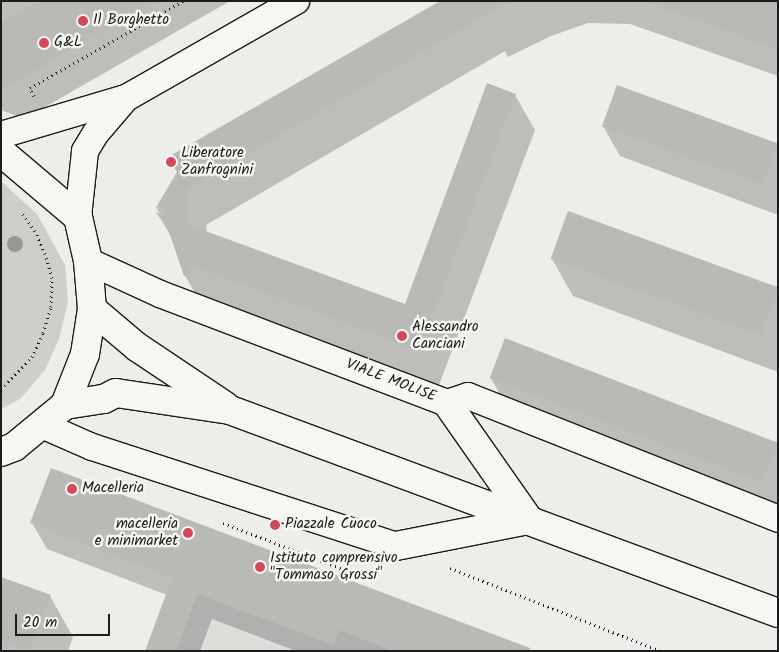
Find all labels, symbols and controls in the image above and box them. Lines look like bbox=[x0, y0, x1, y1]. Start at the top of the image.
place label: Il Borghetto bbox=[93, 12, 169, 30]
marker: Il Borghetto bbox=[77, 15, 89, 27]
place label: G&L bbox=[54, 34, 82, 52]
marker: G&L bbox=[38, 37, 50, 49]
place label: Liberatore Zanfrognini bbox=[181, 144, 253, 179]
marker: Liberatore Zanfrognini bbox=[165, 156, 177, 168]
place label: Alessandro Canciani bbox=[412, 318, 479, 353]
marker: Alessandro Canciani bbox=[396, 330, 408, 342]
street label: VIALE MOLISE bbox=[343, 356, 439, 406]
place label: Macelleria bbox=[82, 480, 144, 498]
marker: Macelleria bbox=[66, 483, 78, 495]
place label: macelleria e minimarket bbox=[95, 515, 178, 550]
place label: Piazzale Cuoco bbox=[285, 516, 377, 534]
marker: Piazzale Cuoco bbox=[269, 519, 281, 531]
marker: macelleria e minimarket bbox=[182, 527, 194, 539]
place label: Istituto comprensivo "Tommaso Grossi" bbox=[270, 549, 397, 584]
marker: Istituto comprensivo "Tommaso Grossi" bbox=[254, 561, 266, 573]
scale bar bbox=[18, 604, 112, 636]
text: 20 m bbox=[23, 611, 57, 635]

